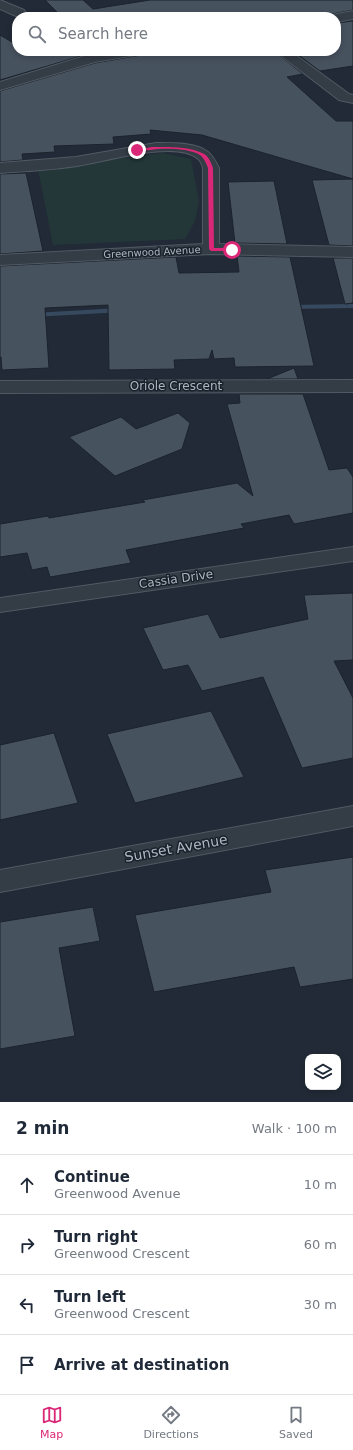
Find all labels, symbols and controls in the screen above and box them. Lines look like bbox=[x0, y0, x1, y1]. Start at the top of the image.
search box bbox=[12, 12, 341, 56]
icon: search bbox=[26, 23, 48, 45]
text: Search here bbox=[58, 25, 148, 43]
route end bbox=[128, 141, 146, 159]
route start bbox=[223, 241, 241, 259]
street label: Greenwood Avenue bbox=[103, 244, 201, 260]
street label: Oriole Crescent bbox=[130, 379, 223, 393]
street label: Cassia Drive bbox=[138, 567, 214, 591]
street label: Sunset Avenue bbox=[123, 831, 229, 865]
map controls bbox=[305, 1054, 341, 1090]
button: layers bbox=[305, 1054, 341, 1090]
text: 2 min bbox=[16, 1118, 69, 1138]
text: Walk · 100 m bbox=[252, 1121, 337, 1136]
text: Continue bbox=[54, 1168, 130, 1186]
icon: ahead bbox=[16, 1174, 38, 1196]
text: 10 m bbox=[304, 1177, 337, 1192]
text: Greenwood Avenue bbox=[54, 1186, 181, 1201]
text: Turn right bbox=[54, 1228, 138, 1246]
icon: right bbox=[16, 1234, 38, 1256]
text: 60 m bbox=[304, 1237, 337, 1252]
text: Greenwood Crescent bbox=[54, 1246, 190, 1261]
text: Turn left bbox=[54, 1288, 126, 1306]
icon: left bbox=[16, 1294, 38, 1316]
text: 30 m bbox=[304, 1297, 337, 1312]
text: Greenwood Crescent bbox=[54, 1306, 190, 1321]
icon: arrive bbox=[16, 1354, 38, 1376]
text: Arrive at destination bbox=[54, 1356, 229, 1374]
tab: Map bbox=[40, 1404, 63, 1441]
tab: Directions bbox=[143, 1404, 199, 1441]
tab: Saved bbox=[279, 1404, 313, 1441]

